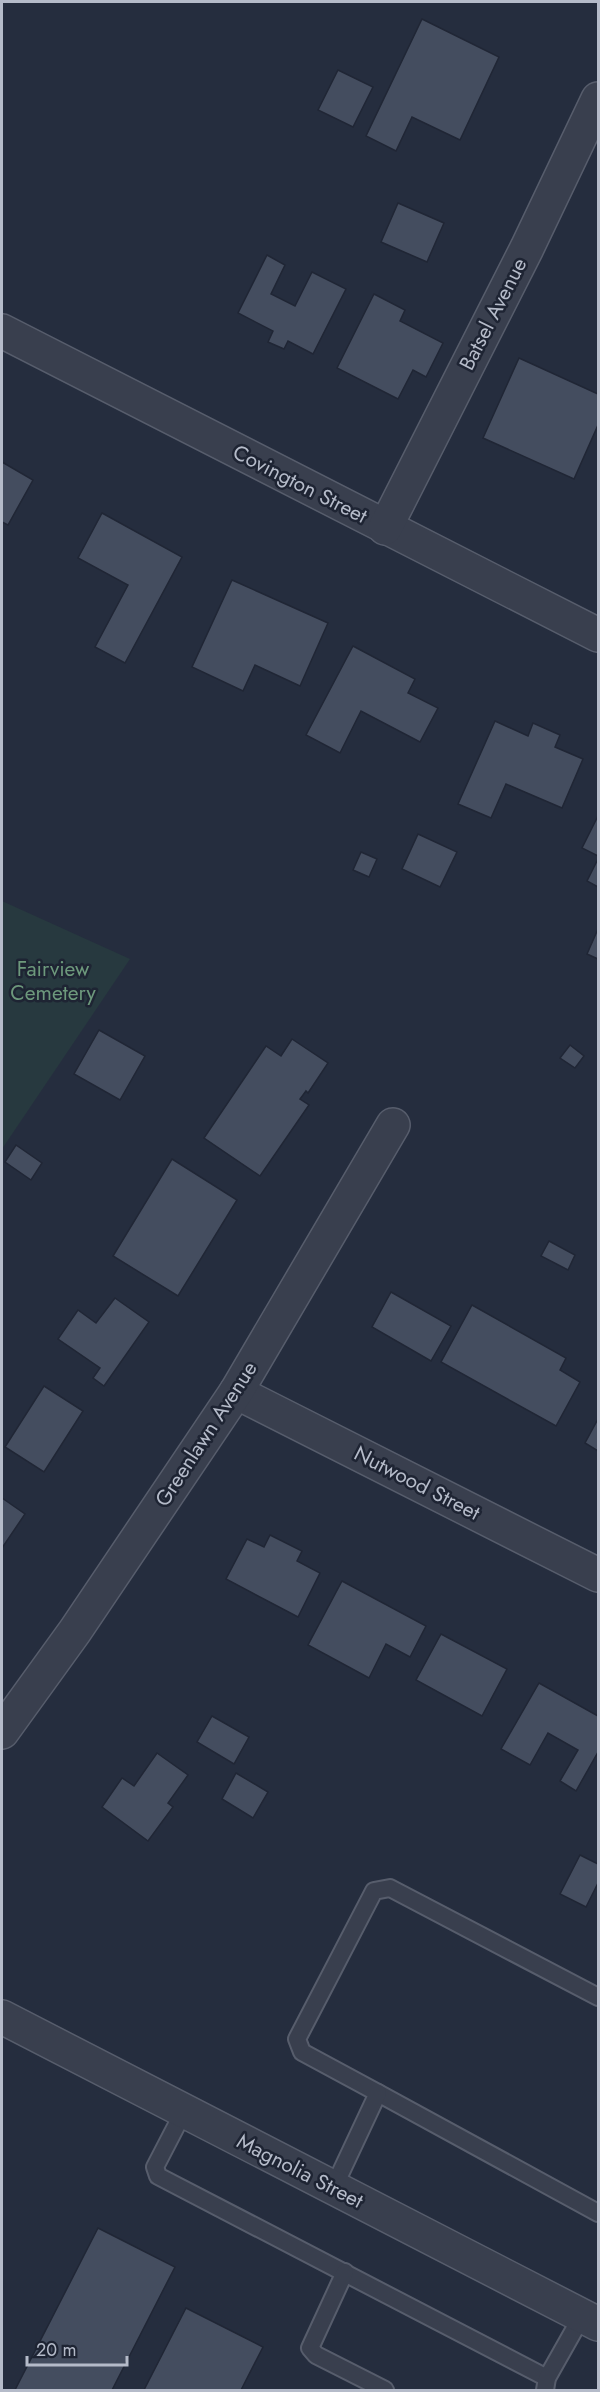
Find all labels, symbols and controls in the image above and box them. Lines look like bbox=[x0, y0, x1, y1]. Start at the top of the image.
street label: Batsel Avenue bbox=[452, 252, 534, 375]
street label: Covington Street bbox=[228, 437, 372, 531]
park label: Fairview Cemetery bbox=[10, 954, 96, 1008]
street label: Greenlawn Avenue bbox=[148, 1355, 264, 1512]
street label: Nutwood Street bbox=[349, 1438, 485, 1528]
street label: Magnolia Street bbox=[232, 2126, 368, 2216]
scale bar bbox=[27, 2329, 128, 2367]
text: 20 m bbox=[36, 2337, 76, 2363]

